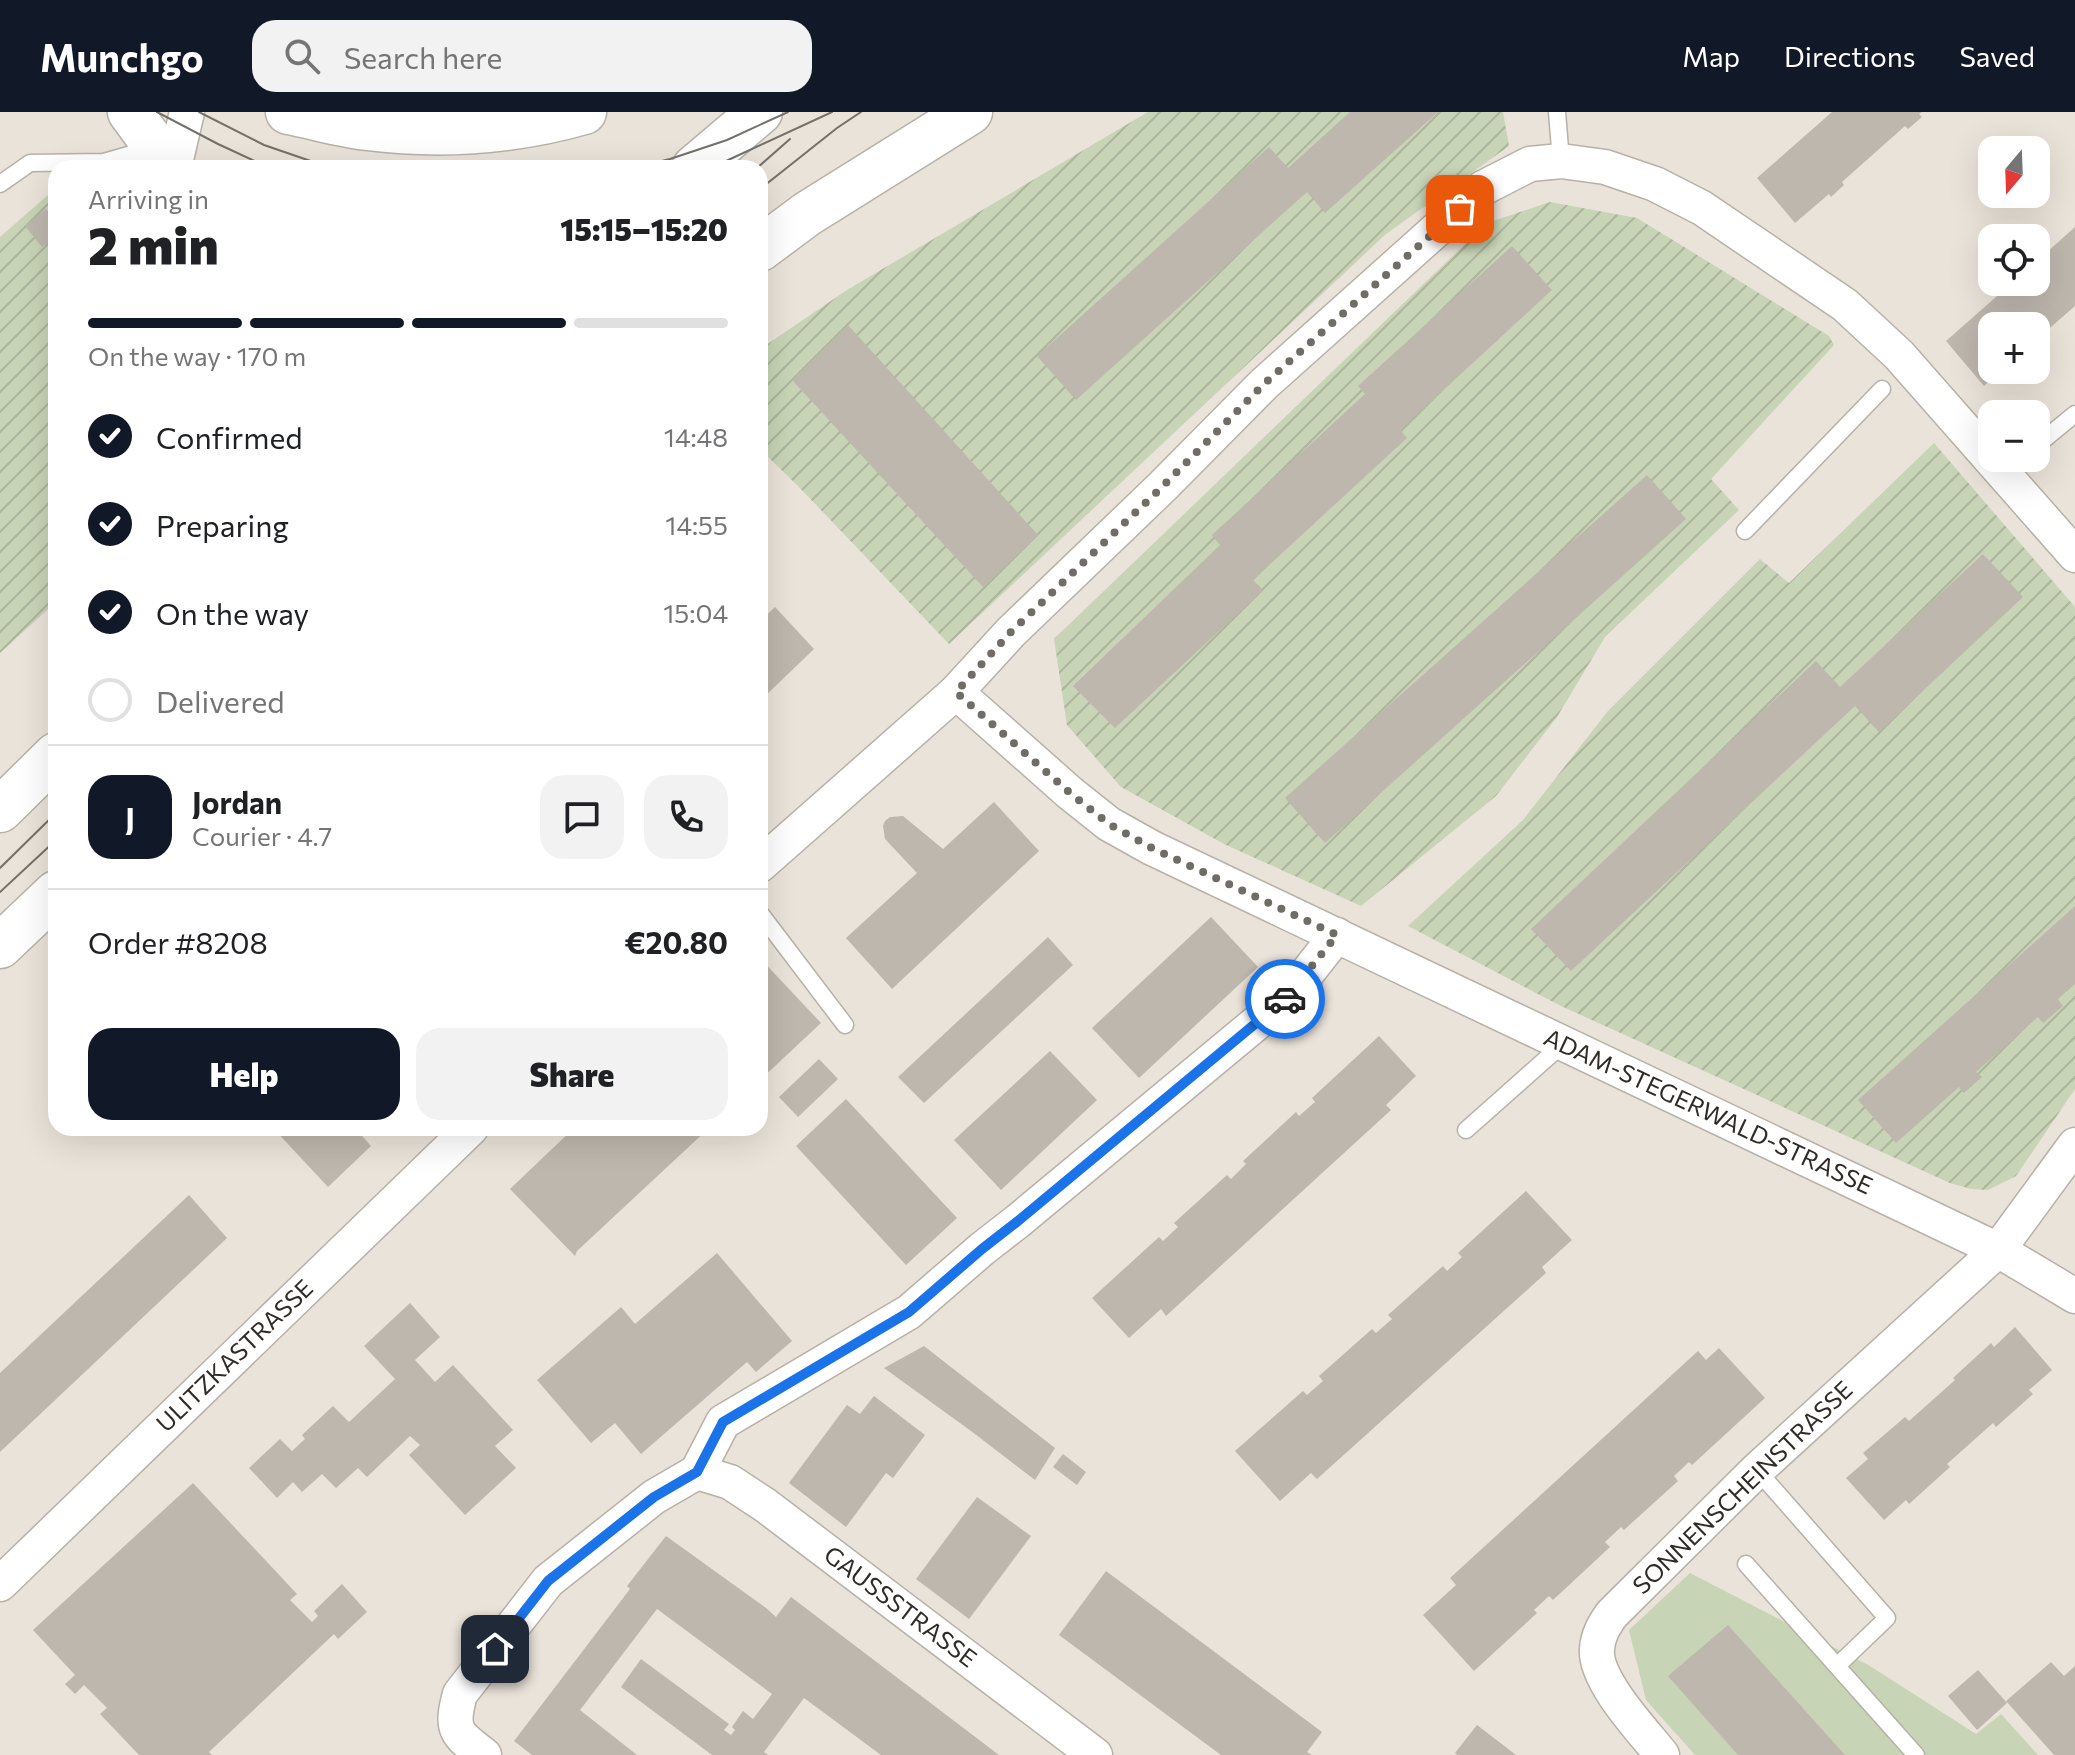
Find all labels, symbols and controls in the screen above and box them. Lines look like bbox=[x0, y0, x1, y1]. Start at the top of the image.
search box bbox=[252, 20, 812, 92]
text: Munchgo bbox=[40, 33, 204, 80]
icon: search bbox=[280, 34, 324, 78]
text: Search here bbox=[344, 38, 502, 75]
text: Map bbox=[1682, 39, 1740, 73]
text: Directions bbox=[1784, 39, 1915, 73]
text: Saved bbox=[1959, 39, 2035, 73]
north arrow bbox=[1978, 136, 2050, 208]
map controls bbox=[1978, 136, 2050, 472]
pin bbox=[1426, 175, 1494, 243]
text: Arriving in bbox=[88, 183, 209, 214]
icon: bag bbox=[1438, 187, 1482, 231]
text: 15:15–15:20 bbox=[560, 210, 728, 247]
text: 2 min bbox=[88, 212, 219, 276]
button: locate bbox=[1978, 224, 2050, 296]
button: + bbox=[1978, 312, 2050, 384]
text: On the way · 170 m bbox=[88, 340, 306, 371]
button: − bbox=[1978, 400, 2050, 472]
icon: check bbox=[88, 414, 132, 458]
text: Confirmed bbox=[156, 418, 303, 455]
text: 14:48 bbox=[664, 421, 728, 452]
icon: check bbox=[88, 502, 132, 546]
text: Preparing bbox=[156, 506, 289, 543]
text: 14:55 bbox=[665, 509, 728, 540]
icon: check bbox=[88, 590, 132, 634]
text: On the way bbox=[156, 594, 309, 631]
text: 15:04 bbox=[663, 597, 728, 628]
text: Delivered bbox=[156, 682, 285, 719]
button: chat bbox=[540, 775, 624, 859]
button: phone bbox=[644, 775, 728, 859]
text: Jordan bbox=[192, 783, 282, 820]
text: J bbox=[125, 799, 135, 836]
text: Courier · 4.7 bbox=[192, 820, 332, 851]
text: Order #8208 bbox=[88, 923, 268, 960]
text: €20.80 bbox=[624, 923, 728, 960]
courier bbox=[1245, 959, 1325, 1039]
icon: car bbox=[1263, 977, 1307, 1021]
street label: ADAM-STEGERWALD-STRASSE bbox=[1540, 1022, 1877, 1200]
button: Help bbox=[88, 1028, 400, 1120]
button: Share bbox=[416, 1028, 728, 1120]
street label: ULITZKASTRASSE bbox=[150, 1273, 318, 1437]
street label: SONNENSCHEINSTRASSE bbox=[1626, 1374, 1858, 1599]
street label: GAUSSSTRASSE bbox=[819, 1539, 983, 1673]
pin bbox=[461, 1615, 529, 1683]
icon: home bbox=[473, 1627, 517, 1671]

